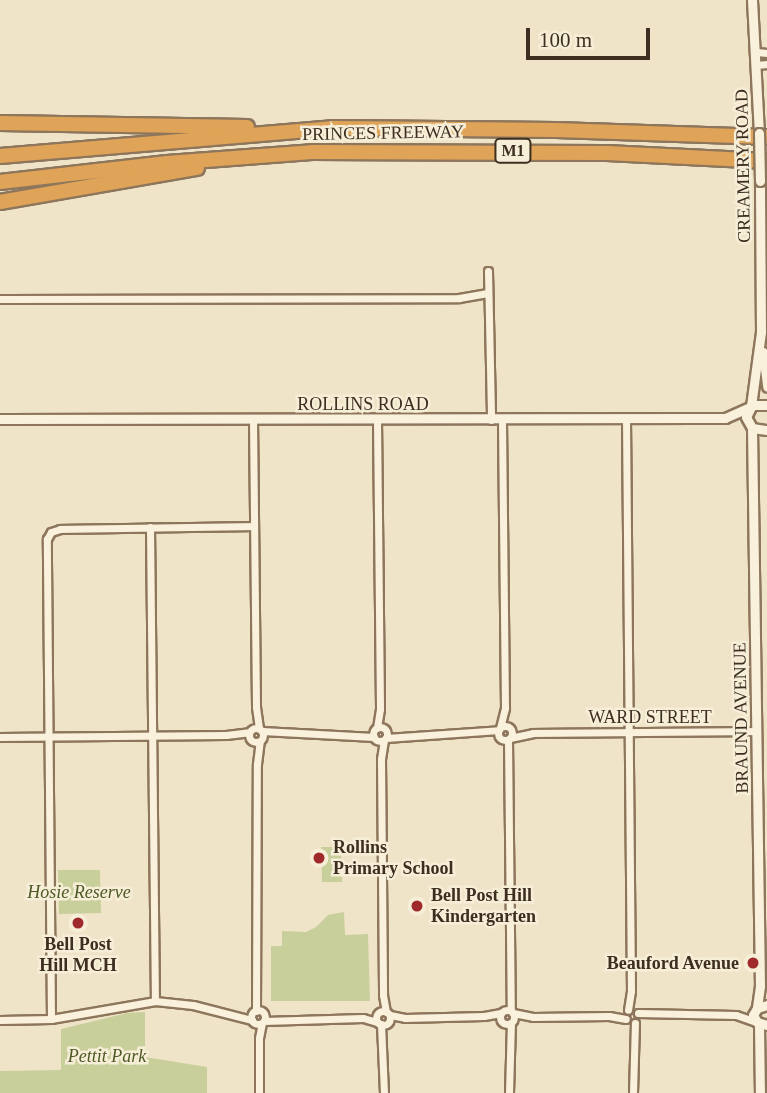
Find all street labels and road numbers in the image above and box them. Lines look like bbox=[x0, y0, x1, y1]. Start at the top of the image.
street label: CREAMERY ROAD bbox=[731, 89, 755, 243]
street label: PRINCES FREEWAY bbox=[302, 121, 464, 145]
road number: M1 bbox=[494, 139, 532, 164]
street label: ROLLINS ROAD bbox=[297, 393, 429, 415]
street label: BRAUND AVENUE bbox=[729, 642, 753, 794]
street label: WARD STREET bbox=[588, 706, 712, 728]

